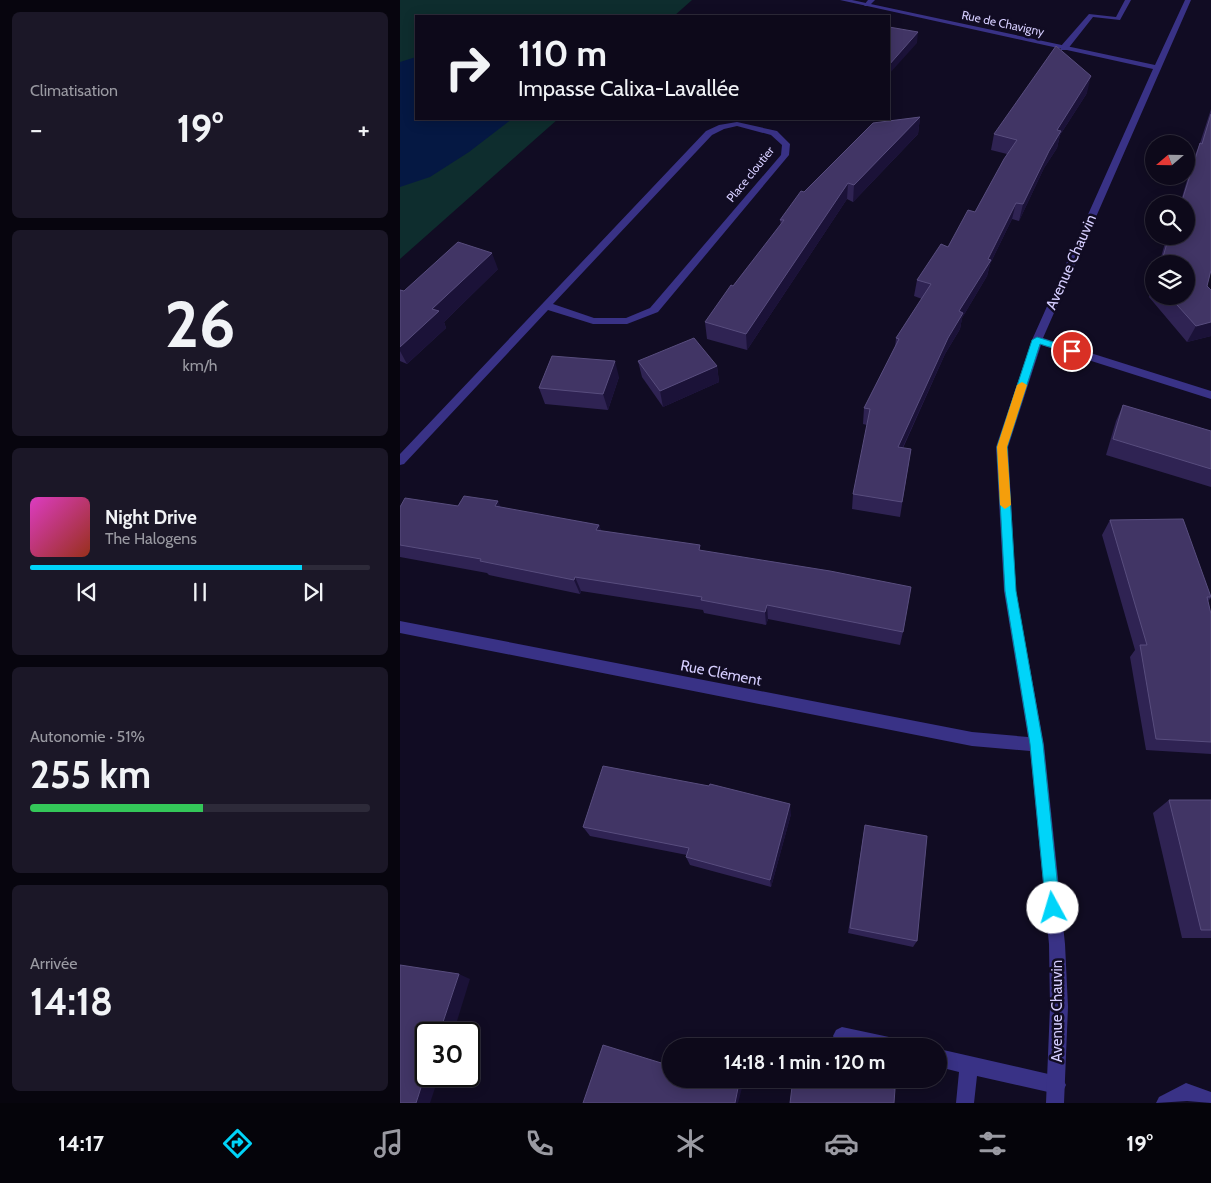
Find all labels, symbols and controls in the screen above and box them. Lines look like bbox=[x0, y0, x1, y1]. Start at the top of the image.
street label: Rue de Chavigny bbox=[960, 7, 1046, 39]
text: 110 m bbox=[518, 32, 607, 75]
icon: right bbox=[435, 35, 500, 100]
text: Impasse Calixa-Lavallée bbox=[518, 75, 739, 102]
text: Climatisation bbox=[30, 81, 118, 100]
text: 19° bbox=[177, 105, 223, 152]
text: − bbox=[30, 112, 42, 146]
text: + bbox=[358, 112, 370, 146]
north arrow bbox=[1145, 135, 1195, 185]
map controls bbox=[1145, 135, 1195, 305]
street label: Place cloutier bbox=[723, 143, 777, 205]
button: search bbox=[1145, 195, 1195, 245]
street label: Avenue Chauvin bbox=[1042, 212, 1100, 312]
button: layers bbox=[1145, 255, 1195, 305]
text: 26 bbox=[165, 284, 235, 363]
pin bbox=[1051, 330, 1093, 372]
icon: arrive bbox=[1058, 337, 1086, 365]
text: km/h bbox=[182, 356, 218, 375]
text: Night Drive bbox=[105, 506, 197, 529]
text: The Halogens bbox=[105, 529, 197, 548]
icon: previous bbox=[73, 578, 101, 606]
icon: pause bbox=[186, 578, 214, 606]
icon: next bbox=[299, 578, 327, 606]
street label: Rue Clément bbox=[679, 656, 763, 690]
text: Autonomie · 51% bbox=[30, 727, 145, 746]
text: 255 km bbox=[30, 751, 151, 798]
position arrow bbox=[1026, 881, 1078, 933]
text: Arrivée bbox=[30, 954, 77, 973]
street label: Avenue Chauvin bbox=[1048, 960, 1066, 1062]
text: 14:18 bbox=[30, 978, 113, 1025]
speed limit sign: 30 bbox=[415, 1022, 480, 1087]
text: 14:18 · 1 min · 120 m bbox=[724, 1051, 885, 1074]
icon: directions bbox=[220, 1126, 255, 1161]
icon: music bbox=[371, 1126, 406, 1161]
icon: phone bbox=[522, 1126, 557, 1161]
icon: climate bbox=[673, 1126, 708, 1161]
icon: car bbox=[824, 1126, 859, 1161]
icon: filters bbox=[975, 1126, 1010, 1161]
text: 14:17 bbox=[58, 1130, 104, 1157]
text: 19° bbox=[1126, 1130, 1153, 1157]

